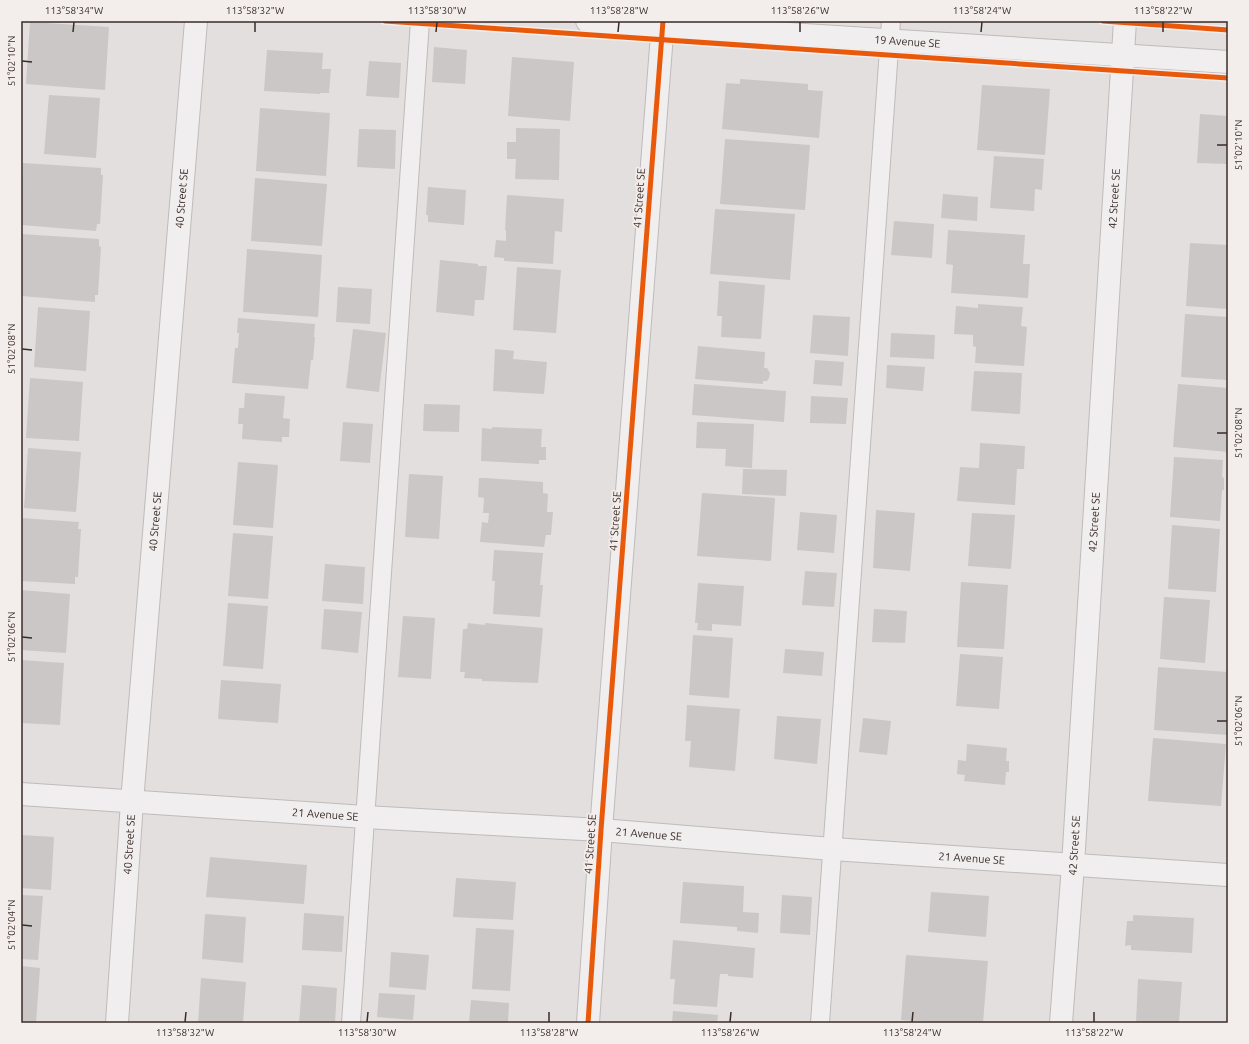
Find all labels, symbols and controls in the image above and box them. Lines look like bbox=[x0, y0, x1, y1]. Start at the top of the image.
text: 113°58'34"W bbox=[45, 5, 103, 16]
text: 113°58'32"W bbox=[226, 5, 284, 16]
text: 113°58'30"W bbox=[408, 5, 466, 16]
text: 113°58'28"W bbox=[590, 5, 648, 16]
text: 113°58'26"W bbox=[771, 5, 829, 16]
text: 113°58'24"W bbox=[953, 5, 1011, 16]
text: 113°58'22"W bbox=[1134, 5, 1192, 16]
street label: 19 Avenue SE bbox=[874, 33, 941, 50]
text: 51°02'10"N bbox=[6, 36, 17, 86]
text: 51°02'10"N bbox=[1233, 120, 1244, 170]
street label: 40 Street SE bbox=[173, 168, 190, 229]
street label: 41 Street SE bbox=[631, 168, 647, 228]
street label: 42 Street SE bbox=[1106, 168, 1122, 229]
text: 51°02'08"N bbox=[6, 324, 17, 374]
text: 51°02'08"N bbox=[1233, 408, 1244, 458]
street label: 40 Street SE bbox=[147, 491, 163, 552]
street label: 41 Street SE bbox=[607, 491, 623, 551]
street label: 42 Street SE bbox=[1086, 492, 1102, 553]
text: 51°02'06"N bbox=[6, 612, 17, 662]
text: 51°02'06"N bbox=[1233, 696, 1244, 746]
street label: 21 Avenue SE bbox=[292, 806, 359, 823]
street label: 40 Street SE bbox=[121, 814, 137, 875]
street label: 41 Street SE bbox=[582, 814, 598, 874]
street label: 42 Street SE bbox=[1066, 815, 1082, 876]
street label: 21 Avenue SE bbox=[615, 825, 682, 843]
street label: 21 Avenue SE bbox=[938, 850, 1005, 866]
text: 51°02'04"N bbox=[6, 900, 17, 950]
text: 113°58'32"W bbox=[156, 1027, 214, 1038]
text: 113°58'30"W bbox=[338, 1027, 396, 1038]
text: 113°58'28"W bbox=[520, 1027, 578, 1038]
text: 113°58'26"W bbox=[701, 1027, 759, 1038]
text: 113°58'24"W bbox=[883, 1027, 941, 1038]
text: 113°58'22"W bbox=[1065, 1027, 1123, 1038]

